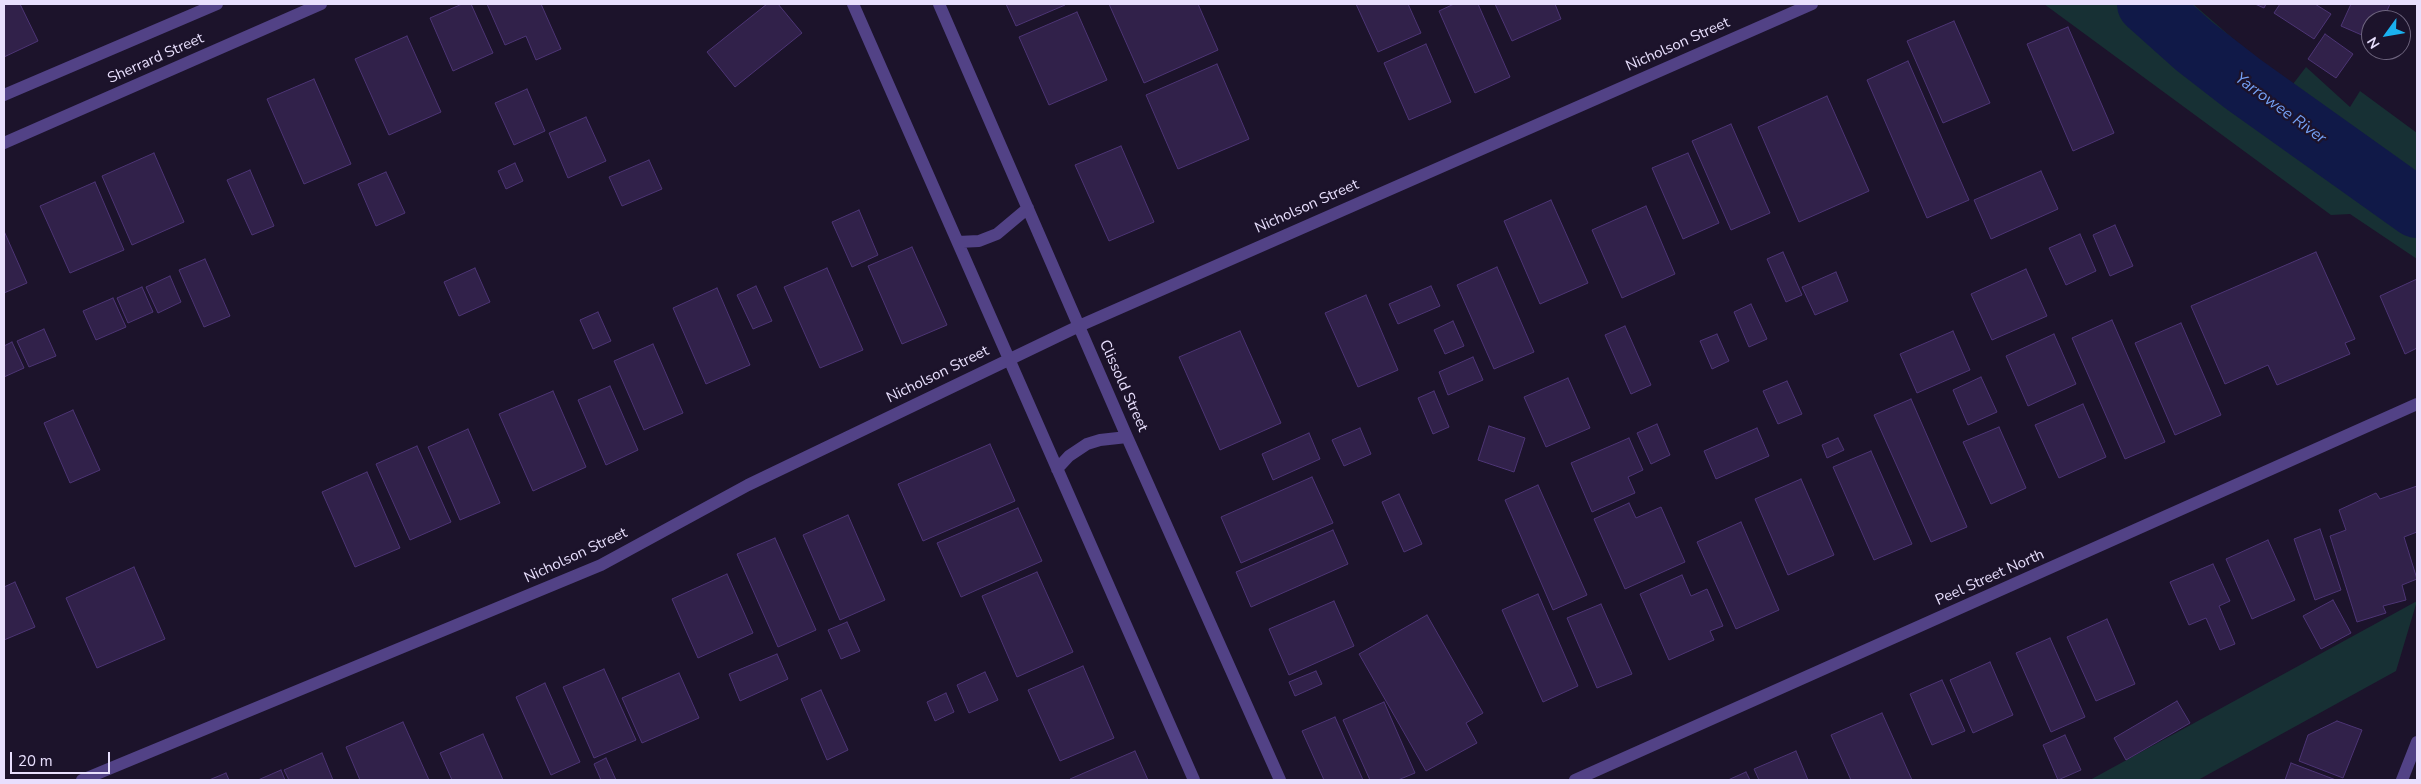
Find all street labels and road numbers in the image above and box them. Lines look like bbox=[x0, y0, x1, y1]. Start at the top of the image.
street label: Nicholson Street bbox=[1623, 14, 1733, 76]
street label: Sherrard Street bbox=[105, 30, 207, 88]
street label: Nicholson Street bbox=[1252, 176, 1362, 238]
street label: Clissold Street bbox=[1095, 337, 1151, 435]
street label: Nicholson Street bbox=[884, 342, 992, 408]
street label: Nicholson Street bbox=[522, 524, 630, 588]
street label: Peel Street North bbox=[1933, 546, 2047, 610]

